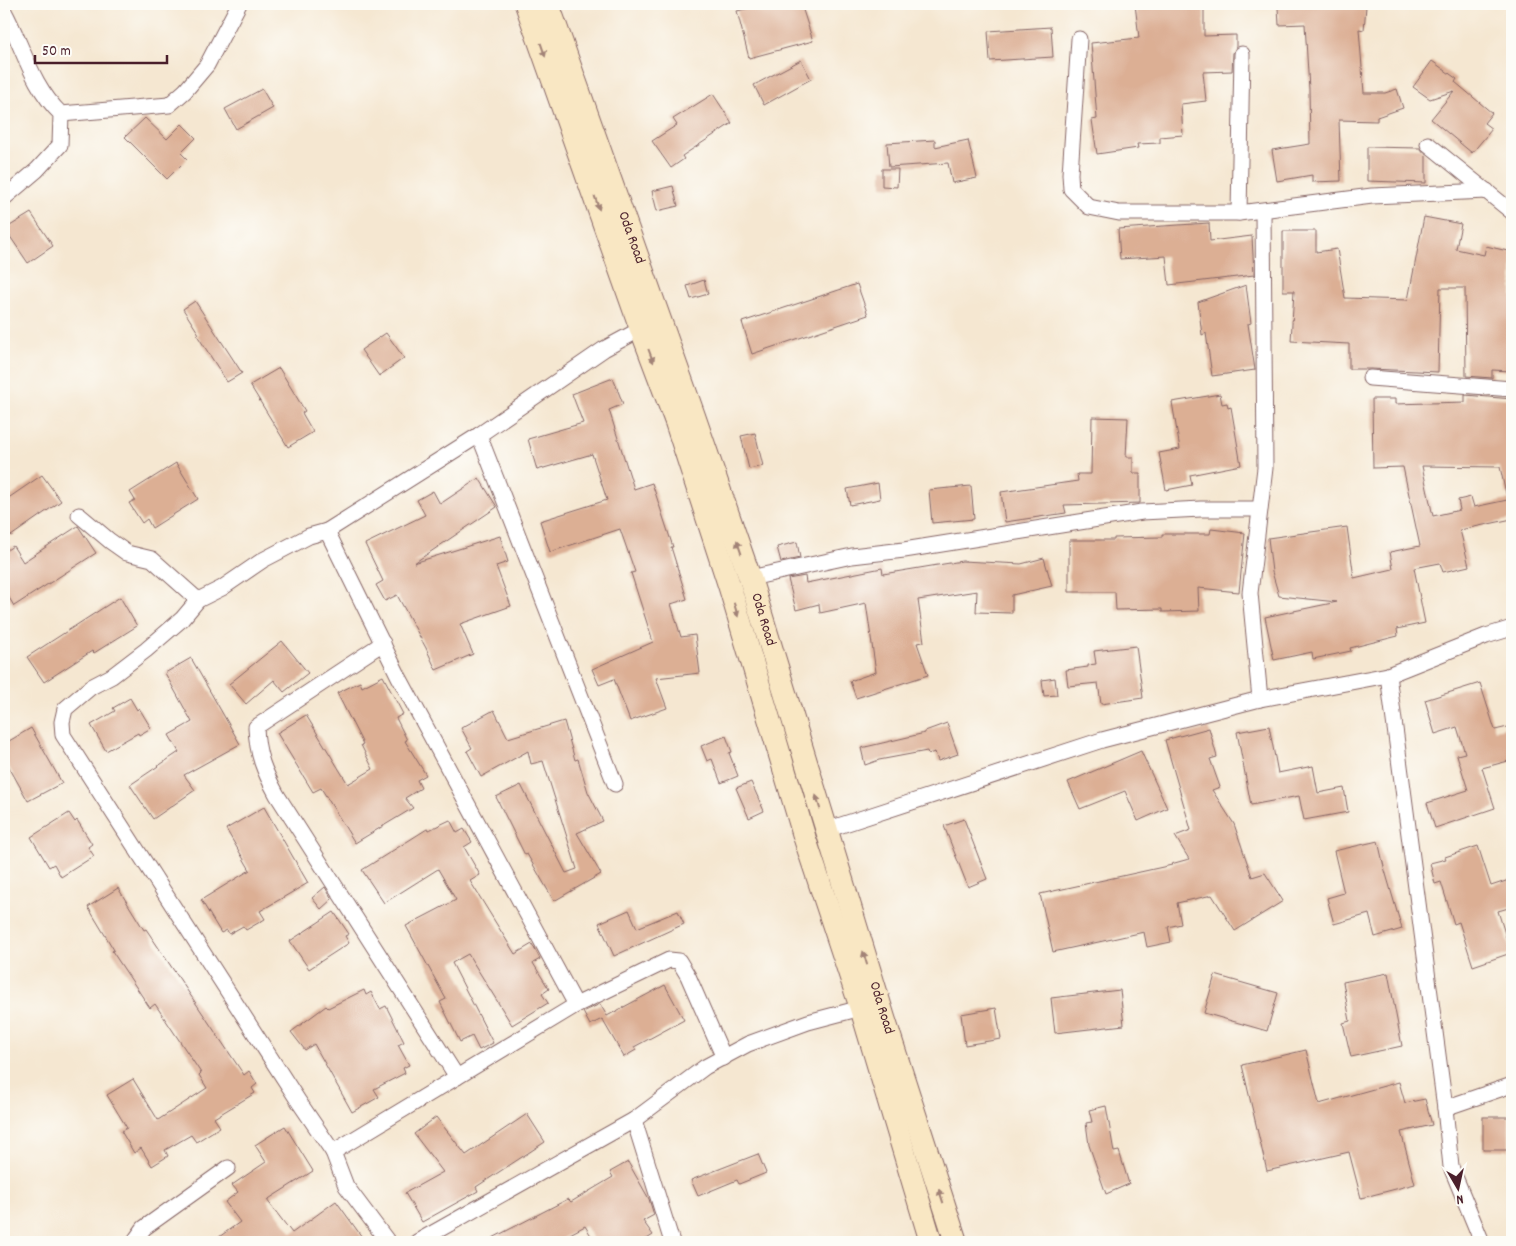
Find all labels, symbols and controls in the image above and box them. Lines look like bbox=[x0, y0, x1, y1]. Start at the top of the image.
scale bar bbox=[35, 32, 168, 64]
text: 50 m bbox=[42, 41, 71, 63]
one-way arrow bbox=[540, 42, 547, 57]
one-way arrow bbox=[593, 196, 601, 211]
street label: Oda Road bbox=[611, 209, 650, 267]
one-way arrow bbox=[647, 349, 655, 364]
one-way arrow bbox=[735, 539, 742, 554]
street label: Oda Road bbox=[744, 590, 781, 649]
one-way arrow bbox=[733, 602, 741, 617]
one-way arrow bbox=[813, 795, 821, 810]
one-way arrow bbox=[861, 950, 869, 965]
street label: Oda Road bbox=[863, 979, 900, 1037]
north arrow bbox=[1434, 1164, 1484, 1214]
one-way arrow bbox=[937, 1188, 945, 1203]
text: N bbox=[1455, 1188, 1465, 1209]

